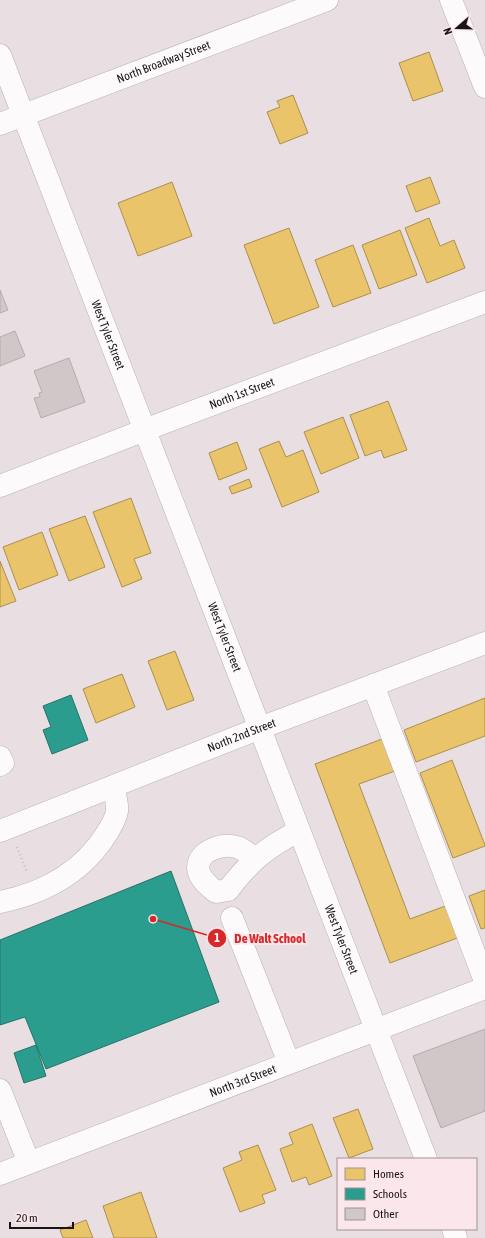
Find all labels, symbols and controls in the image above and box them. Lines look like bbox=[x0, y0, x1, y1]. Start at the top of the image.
north arrow bbox=[437, 8, 477, 48]
text: N bbox=[441, 26, 454, 37]
street label: North Broadway Street bbox=[115, 38, 213, 86]
street label: West Tyler Street bbox=[88, 298, 128, 372]
street label: North 1st Street bbox=[207, 375, 277, 412]
street label: West Tyler Street bbox=[205, 601, 245, 674]
street label: North 2nd Street bbox=[206, 715, 278, 755]
street label: West Tyler Street bbox=[322, 903, 361, 977]
callout: De Walt School bbox=[207, 926, 314, 951]
text: 1 bbox=[214, 931, 220, 945]
text: De Walt School bbox=[234, 931, 306, 946]
street label: North 3rd Street bbox=[208, 1062, 278, 1100]
legend bbox=[337, 1158, 477, 1230]
text: Homes bbox=[373, 1167, 404, 1181]
text: Schools bbox=[373, 1187, 407, 1201]
scale bar bbox=[10, 1204, 73, 1230]
text: Other bbox=[373, 1207, 399, 1221]
text: 20 m bbox=[16, 1211, 38, 1225]

